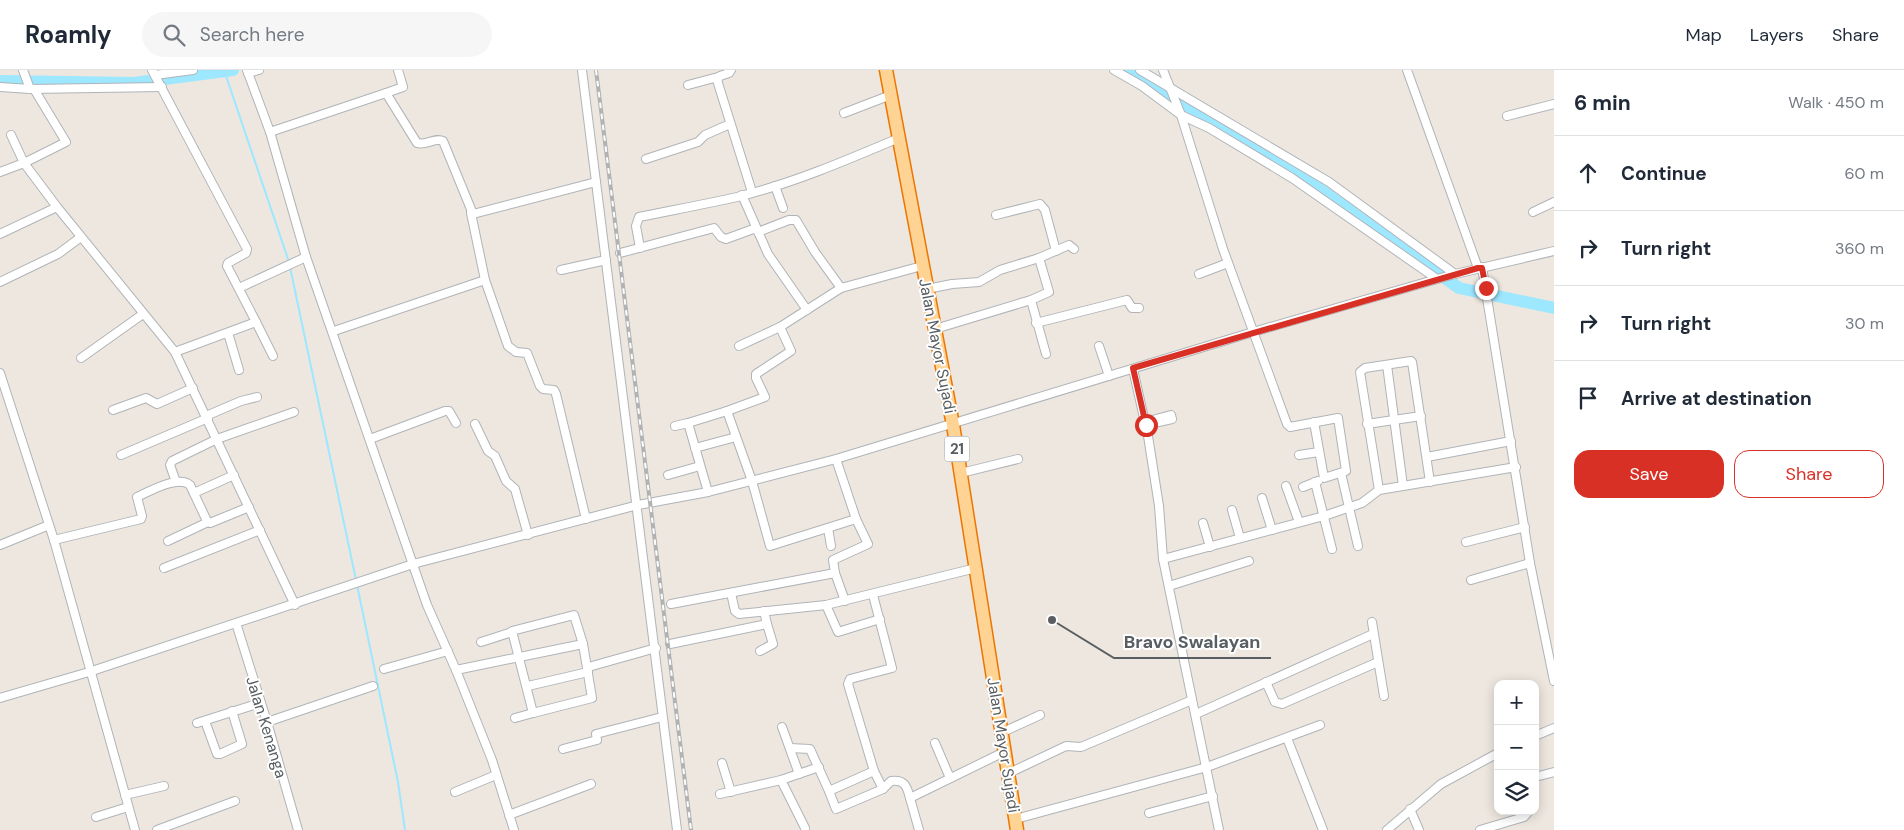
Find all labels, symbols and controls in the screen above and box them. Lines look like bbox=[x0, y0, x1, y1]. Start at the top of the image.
search box bbox=[142, 12, 492, 57]
text: Roamly bbox=[25, 19, 112, 50]
icon: search bbox=[160, 21, 188, 49]
text: Search here bbox=[200, 22, 304, 47]
text: Map bbox=[1686, 23, 1722, 47]
text: Layers bbox=[1750, 23, 1804, 47]
text: Share bbox=[1832, 23, 1879, 47]
text: 6 min bbox=[1574, 89, 1631, 117]
text: Walk · 450 m bbox=[1788, 92, 1884, 113]
icon: ahead bbox=[1574, 159, 1602, 187]
text: Continue bbox=[1621, 161, 1707, 186]
text: 60 m bbox=[1844, 163, 1884, 184]
icon: right bbox=[1574, 234, 1602, 262]
text: Turn right bbox=[1621, 236, 1711, 261]
text: 360 m bbox=[1835, 238, 1884, 259]
street label: Jalan Mayor Sujadi bbox=[914, 277, 961, 415]
route end bbox=[1475, 277, 1498, 300]
icon: right bbox=[1574, 309, 1602, 337]
text: Turn right bbox=[1621, 311, 1711, 336]
text: 30 m bbox=[1845, 313, 1884, 334]
icon: arrive bbox=[1574, 384, 1602, 412]
text: Arrive at destination bbox=[1621, 386, 1812, 411]
route start bbox=[1135, 414, 1158, 437]
road number: 21 bbox=[944, 436, 970, 462]
button: Save bbox=[1574, 450, 1724, 498]
button: Share bbox=[1734, 450, 1884, 498]
callout: Bravo Swalayan bbox=[1114, 625, 1271, 658]
text: Bravo Swalayan bbox=[1124, 630, 1260, 654]
street label: Jalan Kenanga bbox=[241, 674, 292, 780]
street label: Jalan Mayor Sujadi bbox=[982, 676, 1025, 814]
map controls bbox=[1494, 680, 1539, 815]
button: + bbox=[1494, 680, 1539, 725]
button: − bbox=[1494, 725, 1539, 770]
button: layers bbox=[1494, 770, 1539, 815]

